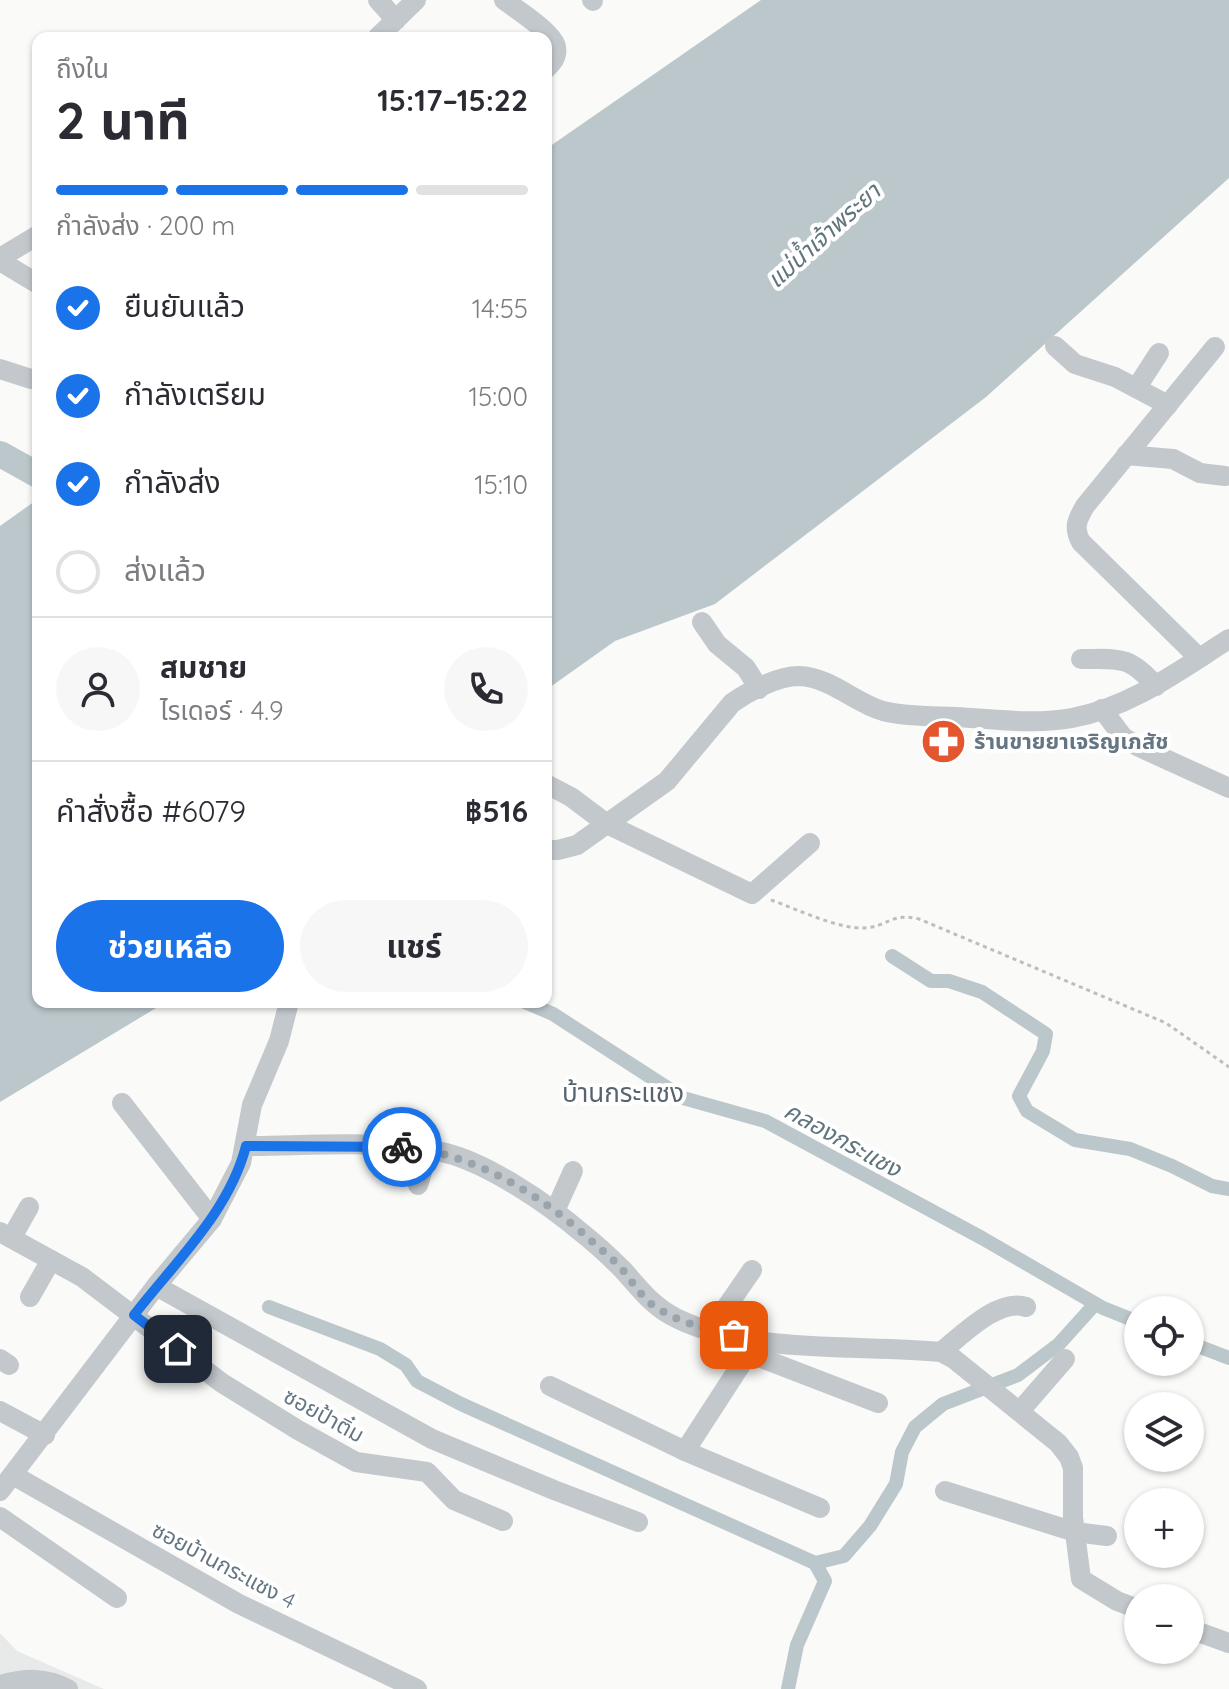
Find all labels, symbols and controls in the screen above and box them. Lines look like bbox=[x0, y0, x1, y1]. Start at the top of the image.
text: ถึงใน bbox=[56, 52, 109, 85]
text: 15:17–15:22 bbox=[377, 81, 528, 119]
text: 2 นาที bbox=[56, 87, 190, 152]
water label: แม่น้ำเจ้าพระยา bbox=[759, 175, 887, 294]
text: กำลังส่ง · 200 m bbox=[56, 209, 235, 242]
icon: check bbox=[56, 286, 100, 330]
text: ยืนยันแล้ว bbox=[124, 287, 245, 325]
text: 14:55 bbox=[472, 292, 528, 325]
icon: check bbox=[56, 374, 100, 418]
text: กำลังเตรียม bbox=[124, 375, 266, 413]
text: 15:00 bbox=[468, 380, 528, 413]
icon: check bbox=[56, 462, 100, 506]
text: กำลังส่ง bbox=[124, 463, 221, 501]
text: 15:10 bbox=[474, 468, 528, 501]
text: ส่งแล้ว bbox=[124, 551, 206, 589]
button: person bbox=[56, 647, 140, 731]
button: phone bbox=[444, 647, 528, 731]
text: สมชาย bbox=[160, 648, 247, 686]
text: ไรเดอร์ · 4.9 bbox=[160, 694, 284, 727]
pharmacy icon: ร้านขายยาเจริญเภสัช bbox=[919, 717, 967, 765]
place label: ร้านขายยาเจริญเภสัช bbox=[974, 727, 1168, 755]
text: คำสั่งซื้อ #6079 bbox=[56, 792, 246, 830]
text: ฿516 bbox=[465, 792, 528, 830]
button: ช่วยเหลือ bbox=[56, 900, 284, 992]
button: แชร์ bbox=[300, 900, 528, 992]
district label: บ้านกระแชง bbox=[562, 1076, 684, 1109]
water label: คลองกระแชง bbox=[779, 1095, 908, 1184]
courier bbox=[362, 1107, 442, 1187]
icon: bike bbox=[380, 1125, 424, 1169]
map controls bbox=[1124, 1296, 1204, 1664]
button: locate bbox=[1124, 1296, 1204, 1376]
pin bbox=[700, 1301, 768, 1369]
icon: bag bbox=[712, 1313, 756, 1357]
pin bbox=[144, 1315, 212, 1383]
icon: home bbox=[156, 1327, 200, 1371]
street label: ซอยป้าติ๋ม bbox=[279, 1382, 369, 1448]
button: layers bbox=[1124, 1392, 1204, 1472]
button: + bbox=[1124, 1488, 1204, 1568]
street label: ซอยบ้านกระแชง 4 bbox=[147, 1515, 301, 1615]
button: − bbox=[1124, 1584, 1204, 1664]

